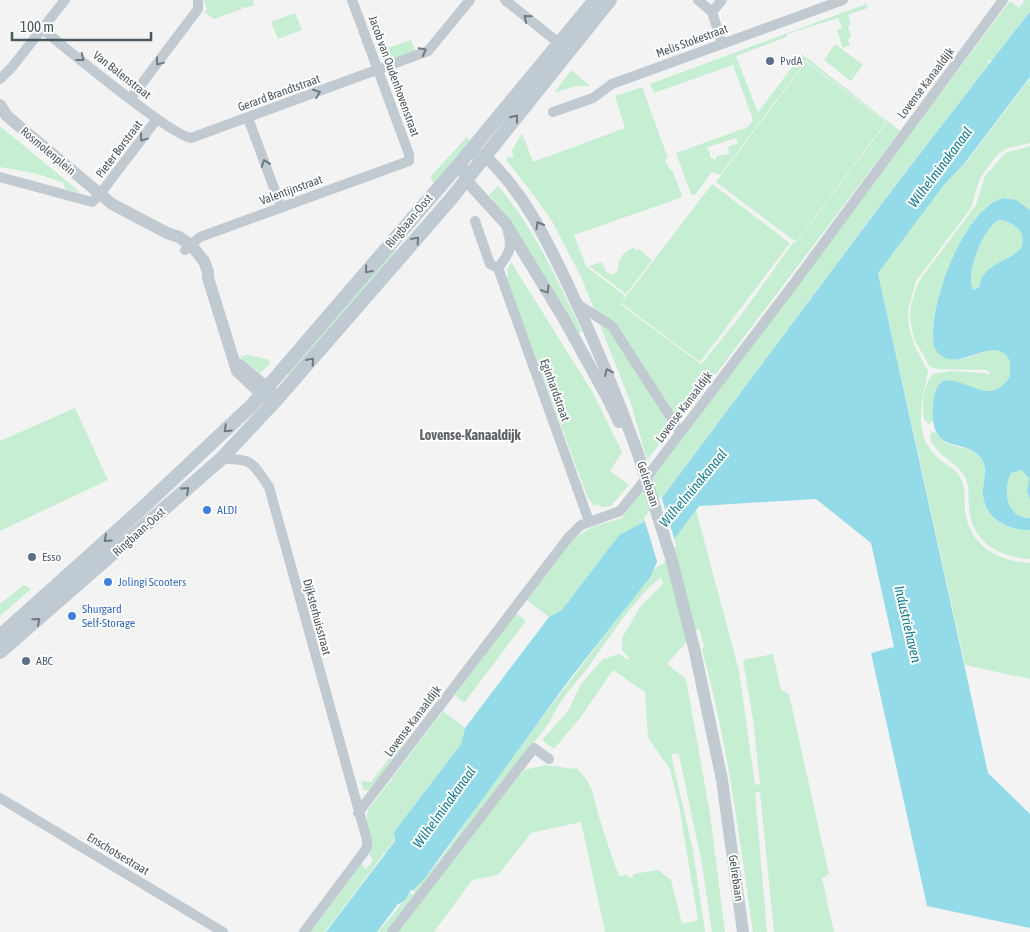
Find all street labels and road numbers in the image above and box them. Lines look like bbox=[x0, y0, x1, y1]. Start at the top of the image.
street label: Jacob van Oudenhovenstraat bbox=[366, 14, 423, 139]
street label: Melis Stokestraat bbox=[654, 21, 730, 60]
street label: Lovense Kanaaldijk bbox=[895, 44, 958, 121]
street label: Van Balenstraat bbox=[90, 48, 154, 102]
street label: Gerard Brandtstraat bbox=[236, 71, 323, 114]
street label: Pieter Borstraat bbox=[93, 117, 145, 180]
street label: Rosmolenplein bbox=[18, 124, 78, 178]
street label: Valentijnstraat bbox=[258, 172, 325, 208]
street label: Ringbaan-Oost bbox=[383, 191, 436, 251]
street label: Eginhardstraat bbox=[537, 357, 573, 423]
street label: Lovense Kanaaldijk bbox=[653, 368, 716, 445]
street label: Gelrebaan bbox=[634, 460, 662, 508]
street label: Ringbaan-Oost bbox=[110, 504, 169, 559]
street label: Dijksterhuisstraat bbox=[300, 577, 334, 657]
street label: Lovense Kanaaldijk bbox=[382, 682, 445, 759]
street label: Enschotsestraat bbox=[84, 830, 152, 878]
street label: Gelrebaan bbox=[726, 854, 746, 902]

